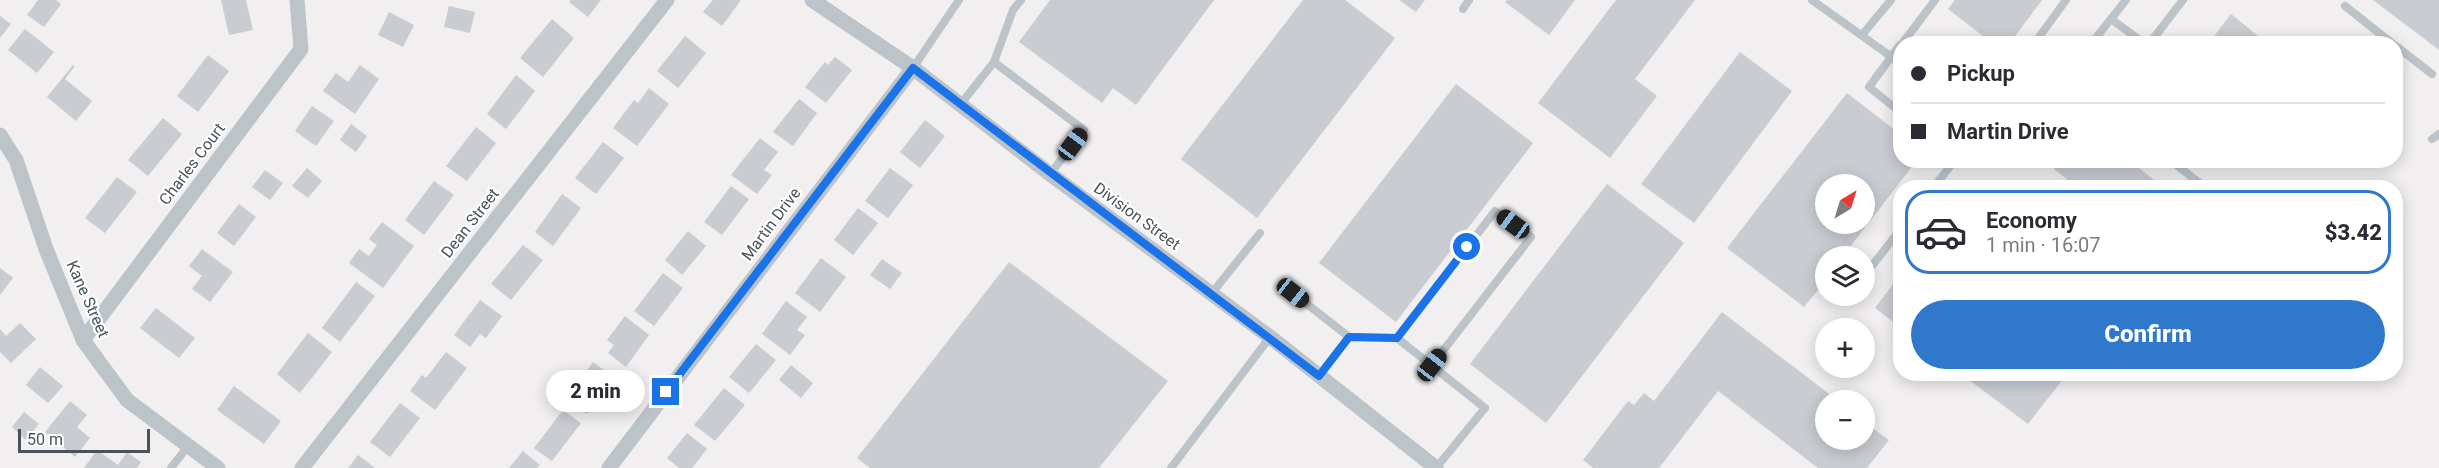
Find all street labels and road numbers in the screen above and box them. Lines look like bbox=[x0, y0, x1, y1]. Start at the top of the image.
street label: Charles Court bbox=[155, 119, 229, 209]
street label: Division Street bbox=[1090, 178, 1184, 254]
street label: Martin Drive bbox=[737, 184, 805, 264]
street label: Dean Street bbox=[437, 185, 503, 261]
street label: Kane Street bbox=[63, 258, 113, 340]

